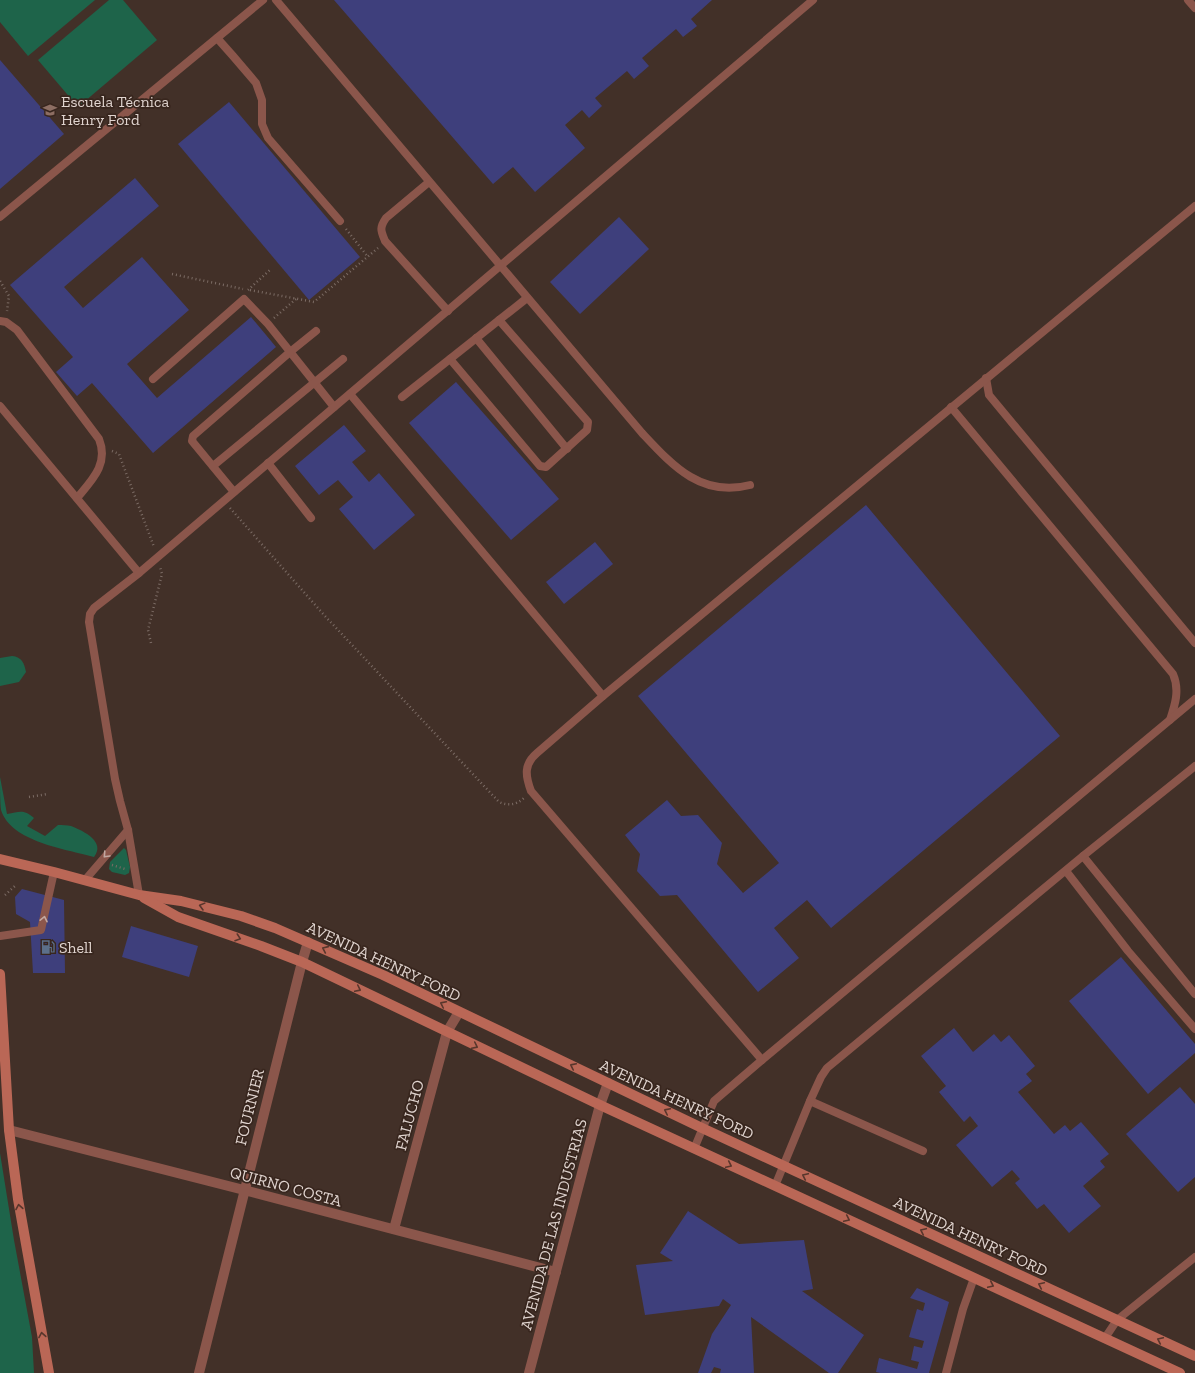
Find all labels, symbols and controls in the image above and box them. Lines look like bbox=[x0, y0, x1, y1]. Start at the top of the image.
place label: Escuela Técnica Henry Ford bbox=[61, 92, 169, 129]
school or university icon: Escuela Técnica Henry Ford bbox=[42, 102, 58, 118]
one-way arrow bbox=[104, 850, 111, 858]
one-way arrow bbox=[199, 902, 206, 911]
one-way arrow bbox=[39, 916, 47, 922]
street label: AVENIDA HENRY FORD bbox=[304, 917, 464, 1005]
one-way arrow bbox=[235, 934, 242, 942]
place label: Shell bbox=[59, 938, 93, 957]
fuel station icon: Shell bbox=[40, 939, 56, 955]
one-way arrow bbox=[321, 946, 328, 954]
one-way arrow bbox=[354, 984, 361, 992]
one-way arrow bbox=[439, 1001, 447, 1009]
one-way arrow bbox=[471, 1041, 478, 1049]
street label: AVENIDA HENRY FORD bbox=[597, 1055, 757, 1143]
one-way arrow bbox=[569, 1063, 577, 1071]
street label: FOURNIER bbox=[231, 1067, 268, 1147]
street label: FALUCHO bbox=[391, 1077, 428, 1152]
one-way arrow bbox=[664, 1109, 672, 1116]
street label: AVENIDA DE LAS INDUSTRIAS bbox=[516, 1117, 591, 1332]
one-way arrow bbox=[725, 1160, 732, 1168]
street label: QUIRNO COSTA bbox=[228, 1162, 344, 1211]
one-way arrow bbox=[802, 1173, 810, 1181]
street label: AVENIDA HENRY FORD bbox=[891, 1192, 1051, 1280]
one-way arrow bbox=[16, 1204, 24, 1210]
one-way arrow bbox=[843, 1214, 850, 1222]
one-way arrow bbox=[920, 1228, 928, 1236]
one-way arrow bbox=[987, 1281, 994, 1289]
one-way arrow bbox=[1038, 1282, 1046, 1290]
one-way arrow bbox=[39, 1332, 47, 1338]
one-way arrow bbox=[1156, 1337, 1164, 1345]

